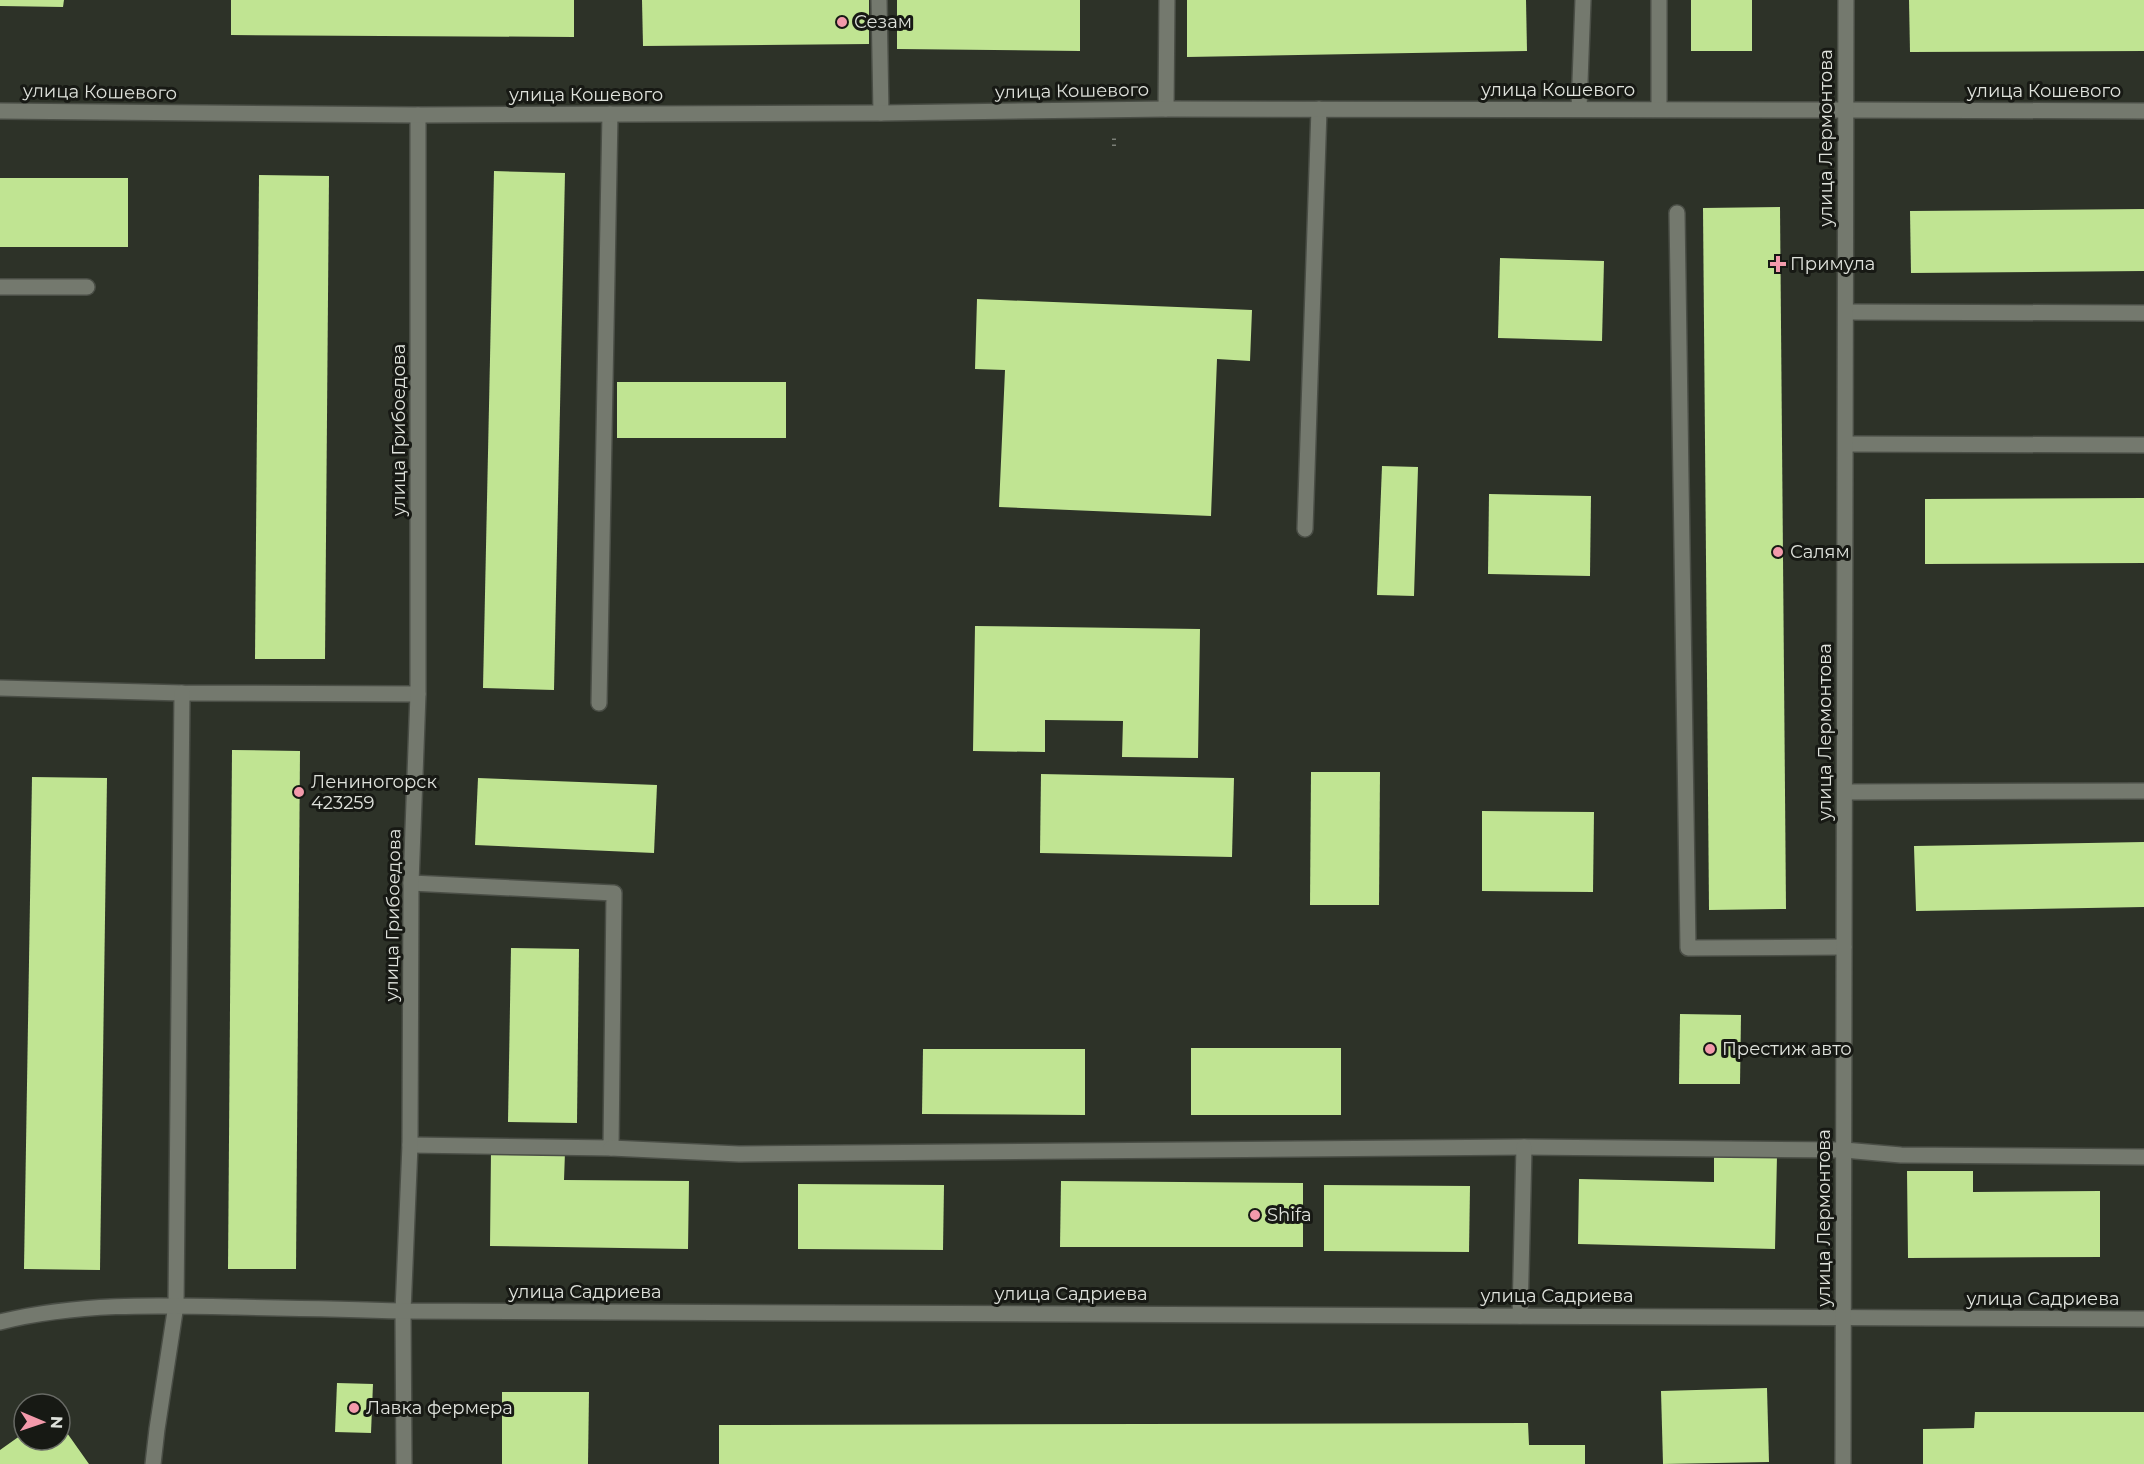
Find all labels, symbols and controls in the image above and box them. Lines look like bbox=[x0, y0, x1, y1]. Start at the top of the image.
place label: Сезам bbox=[854, 11, 912, 33]
marker: Сезам bbox=[835, 15, 849, 29]
street label: улица Лермонтова bbox=[1815, 49, 1837, 228]
street label: улица Кошевого bbox=[994, 79, 1149, 103]
street label: улица Кошевого bbox=[1480, 79, 1635, 101]
street label: улица Кошевого bbox=[22, 80, 177, 104]
street label: улица Кошевого bbox=[1966, 80, 2121, 102]
street label: улица Кошевого bbox=[508, 84, 663, 106]
place label: Примула bbox=[1790, 253, 1875, 275]
marker: Примула bbox=[1771, 257, 1785, 271]
street label: улица Грибоедова bbox=[388, 344, 410, 517]
place label: Салям bbox=[1790, 541, 1850, 563]
marker: Салям bbox=[1771, 545, 1785, 559]
street label: улица Лермонтова bbox=[1814, 643, 1836, 822]
place label: Лениногорск 423259 bbox=[311, 771, 437, 814]
marker: Лениногорск 423259 bbox=[292, 785, 306, 799]
street label: улица Грибоедова bbox=[380, 829, 406, 1002]
place label: Престиж авто bbox=[1722, 1038, 1852, 1060]
marker: Престиж авто bbox=[1703, 1042, 1717, 1056]
street label: улица Лермонтова bbox=[1813, 1129, 1835, 1308]
place label: Shifa bbox=[1267, 1204, 1312, 1226]
marker: Shifa bbox=[1248, 1208, 1262, 1222]
street label: улица Садриева bbox=[507, 1281, 662, 1303]
street label: улица Садриева bbox=[993, 1283, 1148, 1305]
street label: улица Садриева bbox=[1479, 1285, 1634, 1307]
street label: улица Садриева bbox=[1965, 1288, 2120, 1310]
north arrow bbox=[12, 1392, 72, 1452]
place label: Лавка фермера bbox=[366, 1397, 513, 1419]
marker: Лавка фермера bbox=[347, 1401, 361, 1415]
text: N bbox=[47, 1416, 66, 1429]

